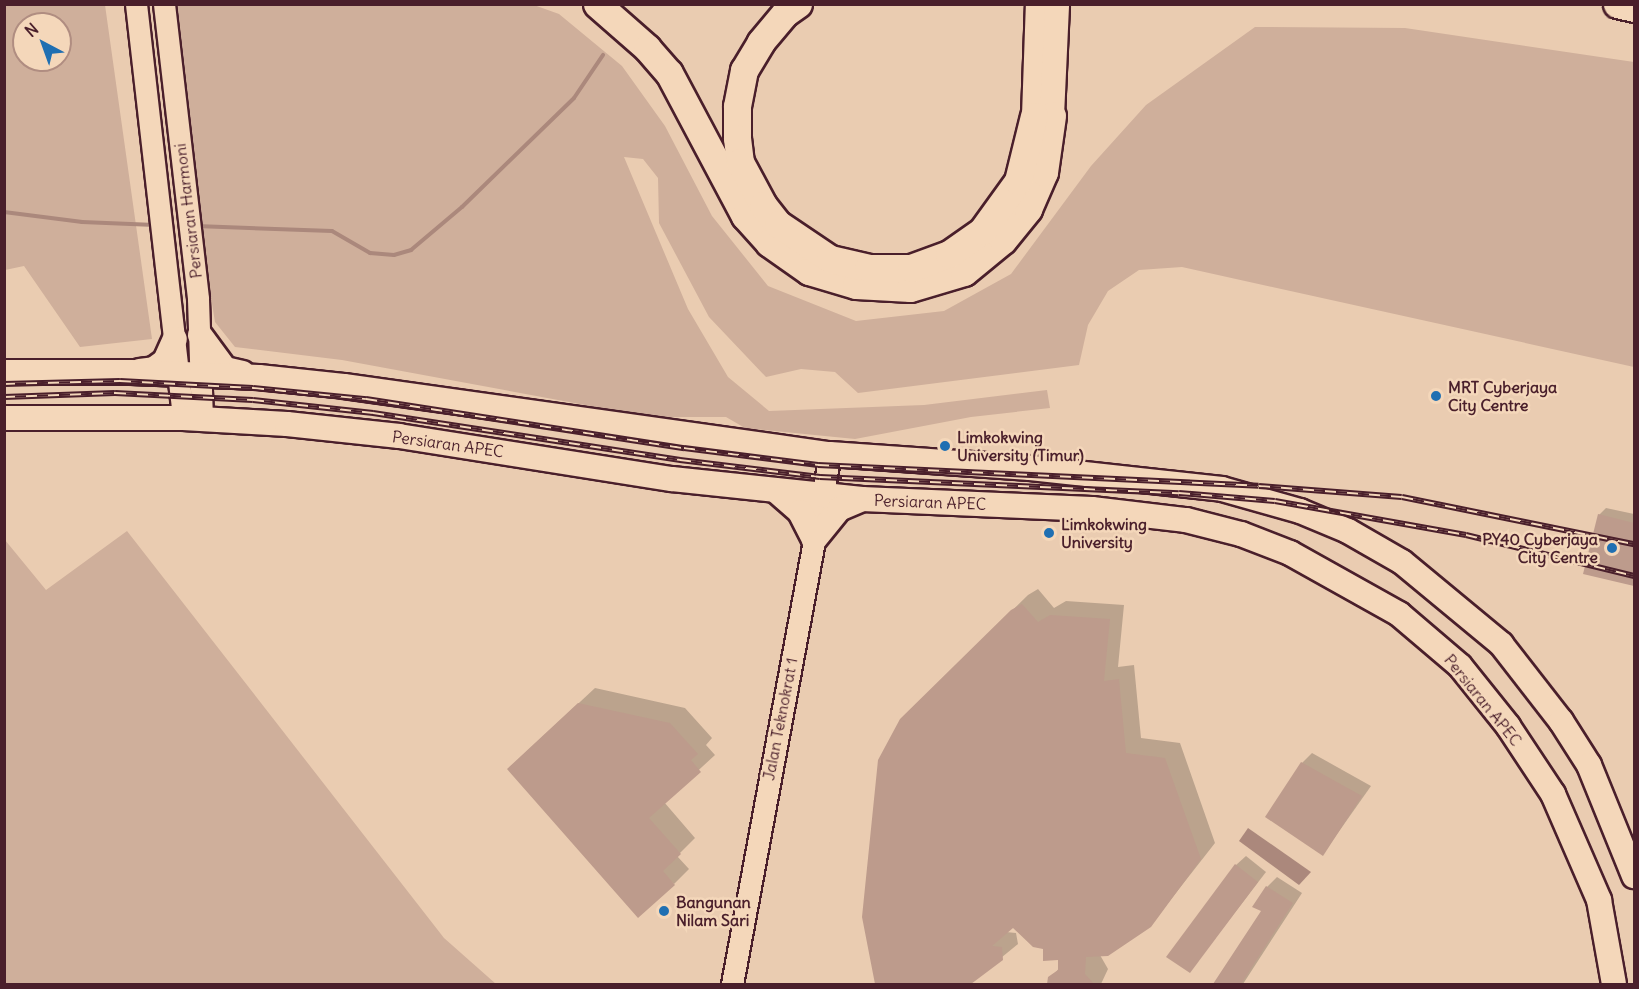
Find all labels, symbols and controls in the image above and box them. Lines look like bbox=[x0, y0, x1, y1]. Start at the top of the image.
north arrow bbox=[12, 12, 72, 72]
text: N bbox=[21, 19, 42, 41]
street label: Persiaran Harmoni bbox=[170, 142, 206, 280]
place label: MRT Cyberjaya City Centre bbox=[1448, 377, 1557, 415]
marker: MRT Cyberjaya City Centre bbox=[1429, 389, 1443, 403]
street label: Persiaran APEC bbox=[391, 427, 505, 461]
place label: Limkokwing University (Timur) bbox=[957, 427, 1084, 465]
marker: Limkokwing University (Timur) bbox=[938, 439, 952, 453]
street label: Persiaran APEC bbox=[874, 490, 986, 514]
place label: Limkokwing University bbox=[1061, 514, 1147, 552]
marker: Limkokwing University bbox=[1042, 526, 1056, 540]
place label: PY40 Cyberjaya City Centre bbox=[1482, 529, 1598, 567]
marker: PY40 Cyberjaya City Centre bbox=[1603, 539, 1621, 557]
street label: Persiaran APEC bbox=[1440, 650, 1526, 750]
street label: Jalan Teknokrat 1 bbox=[759, 656, 801, 782]
place label: Bangunan Nilam Sari bbox=[676, 892, 751, 930]
marker: Bangunan Nilam Sari bbox=[657, 904, 671, 918]

